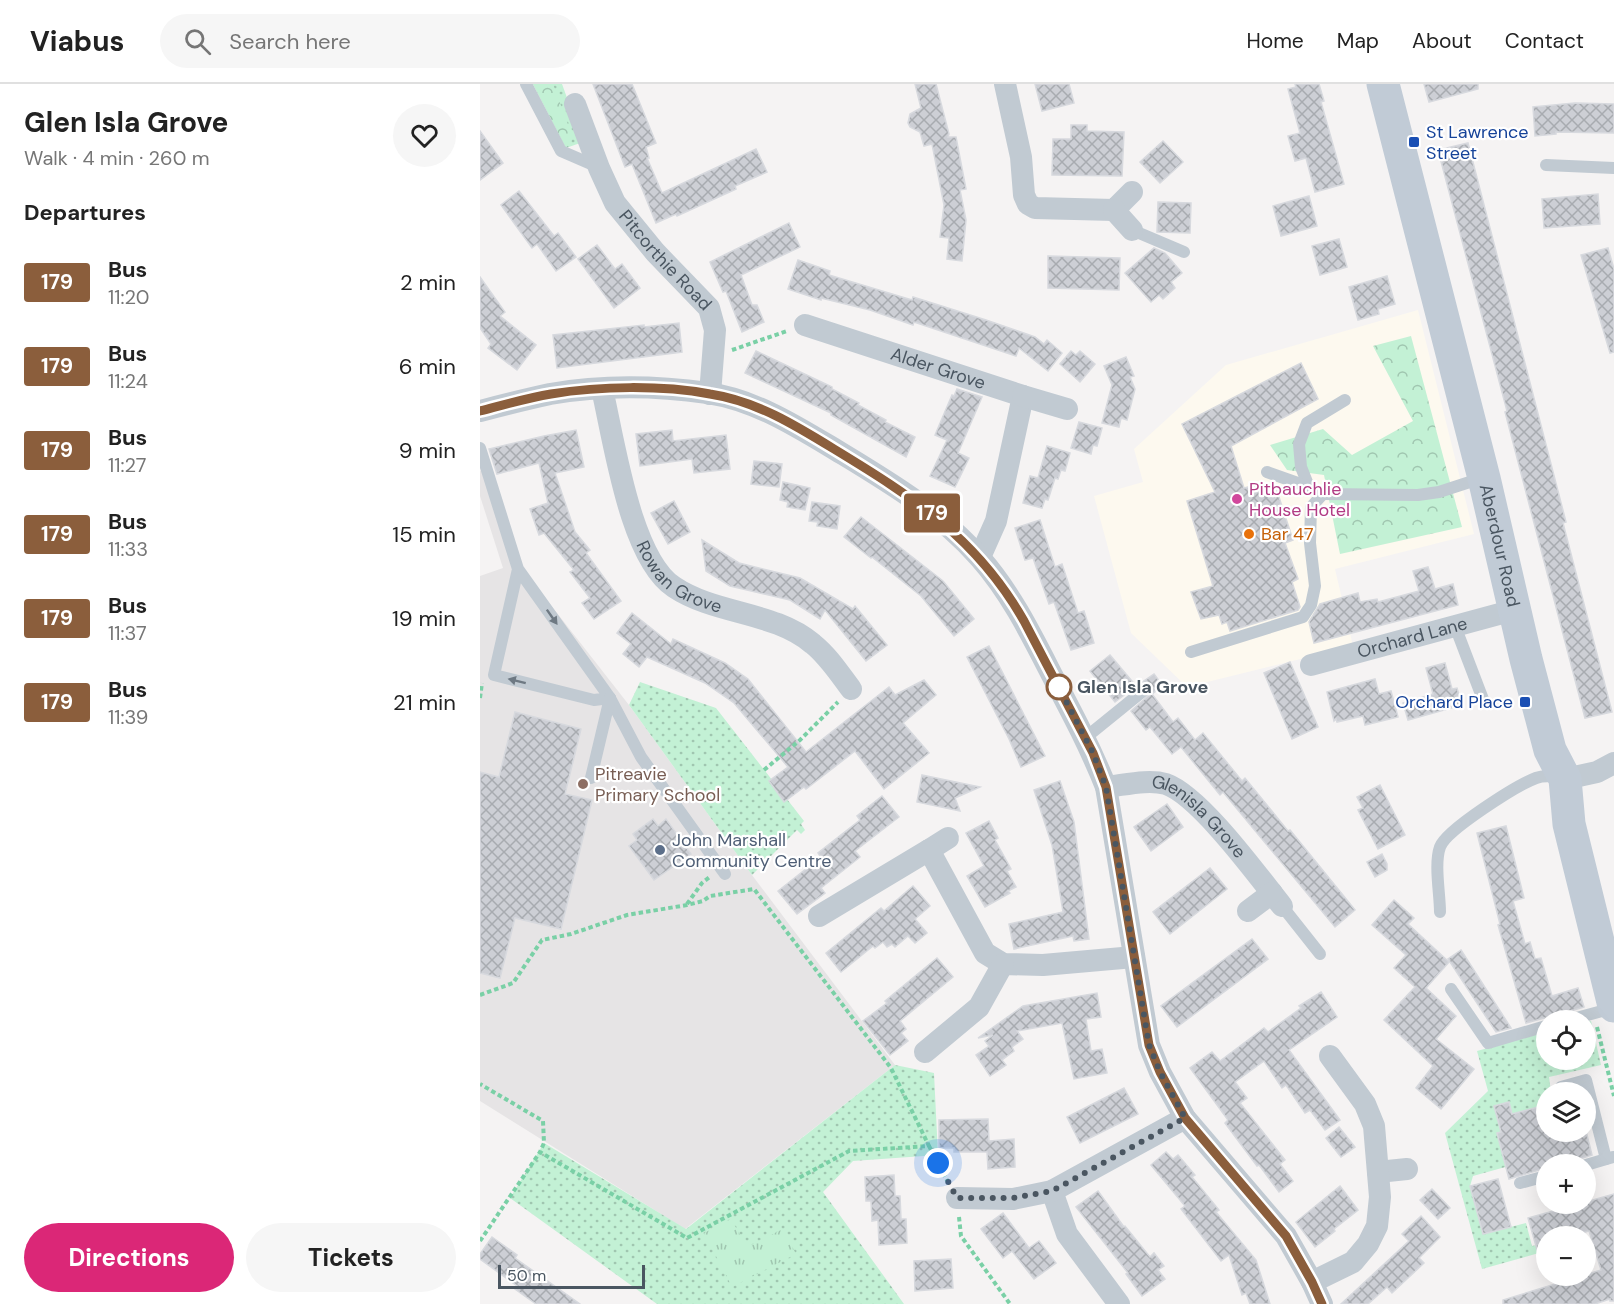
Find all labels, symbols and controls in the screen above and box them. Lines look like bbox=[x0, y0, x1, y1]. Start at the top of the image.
search box bbox=[160, 14, 580, 68]
text: Viabus bbox=[30, 23, 124, 60]
icon: search bbox=[181, 25, 214, 58]
text: Search here bbox=[229, 27, 351, 56]
text: Home bbox=[1246, 27, 1304, 55]
text: Map bbox=[1337, 27, 1379, 55]
text: About bbox=[1412, 27, 1472, 55]
text: Contact bbox=[1505, 27, 1584, 55]
text: Glen Isla Grove bbox=[24, 104, 228, 141]
button: heart bbox=[393, 104, 456, 167]
place label: St Lawrence Street bbox=[1426, 120, 1529, 165]
marker: St Lawrence Street bbox=[1407, 135, 1421, 149]
text: Walk · 4 min · 260 m bbox=[24, 145, 209, 171]
text: Departures bbox=[24, 198, 146, 227]
street label: Pitcorthie Road bbox=[613, 205, 717, 316]
text: Bus bbox=[108, 255, 147, 284]
text: 179 bbox=[41, 268, 73, 296]
text: 2 min bbox=[400, 268, 456, 297]
text: 11:20 bbox=[108, 284, 150, 310]
text: Bus bbox=[108, 339, 147, 368]
street label: Alder Grove bbox=[888, 342, 989, 395]
text: 179 bbox=[41, 352, 73, 380]
text: 6 min bbox=[399, 352, 456, 381]
text: 11:24 bbox=[108, 368, 148, 394]
text: Bus bbox=[108, 423, 147, 452]
text: 179 bbox=[41, 436, 73, 464]
text: 9 min bbox=[399, 436, 456, 465]
text: 11:27 bbox=[108, 452, 146, 478]
place label: Pitbauchlie House Hotel bbox=[1249, 477, 1350, 522]
street label: Aberdour Road bbox=[1474, 482, 1526, 609]
marker: Pitbauchlie House Hotel bbox=[1230, 492, 1244, 506]
line badge: 179 bbox=[898, 494, 966, 532]
text: 179 bbox=[916, 499, 948, 527]
text: Bus bbox=[108, 507, 147, 536]
text: 179 bbox=[41, 520, 73, 548]
text: 15 min bbox=[392, 520, 456, 549]
place label: Bar 47 bbox=[1261, 522, 1314, 546]
marker: Bar 47 bbox=[1242, 527, 1256, 541]
text: 11:33 bbox=[108, 536, 148, 562]
street label: Rowan Grove bbox=[631, 537, 725, 619]
text: Bus bbox=[108, 591, 147, 620]
text: 179 bbox=[41, 604, 73, 632]
text: 19 min bbox=[392, 604, 456, 633]
one-way arrow bbox=[546, 608, 558, 624]
street label: Orchard Lane bbox=[1355, 611, 1470, 664]
text: 11:37 bbox=[108, 620, 147, 646]
marker: Glen Isla Grove bbox=[1046, 674, 1072, 700]
text: Bus bbox=[108, 675, 147, 704]
place label: Glen Isla Grove bbox=[1077, 675, 1209, 699]
one-way arrow bbox=[508, 676, 526, 686]
text: 179 bbox=[41, 688, 73, 716]
text: 21 min bbox=[393, 688, 456, 717]
place label: Orchard Place bbox=[1395, 690, 1513, 714]
marker: Orchard Place bbox=[1518, 695, 1532, 709]
text: 11:39 bbox=[108, 704, 148, 730]
place label: Pitreavie Primary School bbox=[595, 762, 720, 807]
street label: Glenisla Grove bbox=[1150, 770, 1252, 863]
marker: Pitreavie Primary School bbox=[576, 777, 590, 791]
place label: John Marshall Community Centre bbox=[672, 828, 832, 873]
marker: John Marshall Community Centre bbox=[653, 843, 667, 857]
map controls bbox=[1536, 1010, 1596, 1286]
button: locate bbox=[1536, 1010, 1596, 1070]
button: layers bbox=[1536, 1082, 1596, 1142]
your location bbox=[923, 1148, 953, 1178]
button: + bbox=[1536, 1154, 1596, 1214]
button: Directions bbox=[24, 1223, 234, 1292]
button: Tickets bbox=[246, 1223, 456, 1292]
button: − bbox=[1536, 1226, 1596, 1286]
scale bar bbox=[498, 1262, 645, 1290]
text: 50 m bbox=[507, 1265, 546, 1286]

